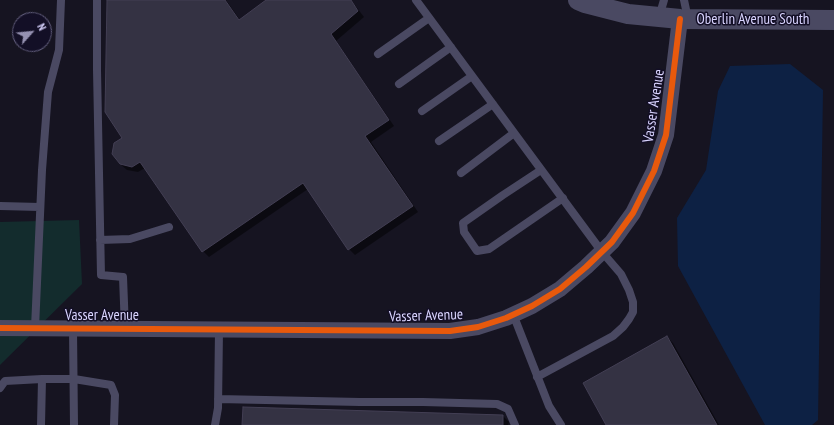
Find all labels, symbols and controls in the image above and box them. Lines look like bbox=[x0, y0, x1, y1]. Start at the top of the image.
street label: Oberlin Avenue South bbox=[697, 11, 809, 29]
north arrow bbox=[12, 12, 52, 52]
text: N bbox=[34, 21, 49, 33]
street label: Vasser Avenue bbox=[639, 68, 669, 144]
street label: Vasser Avenue bbox=[389, 306, 463, 326]
street label: Vasser Avenue bbox=[65, 307, 139, 325]

